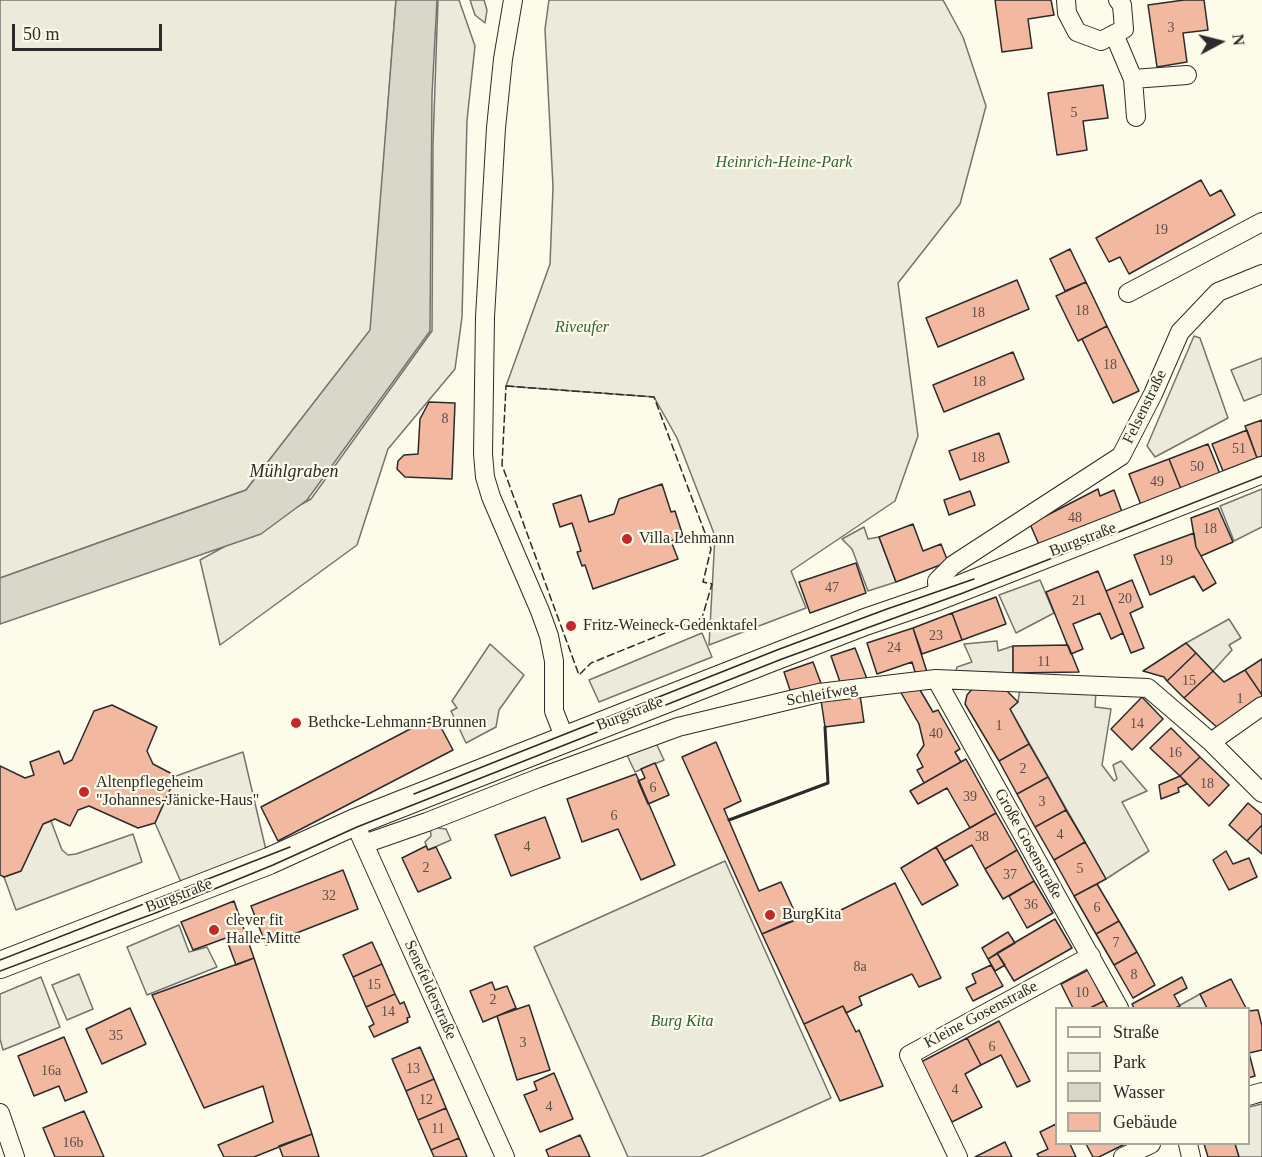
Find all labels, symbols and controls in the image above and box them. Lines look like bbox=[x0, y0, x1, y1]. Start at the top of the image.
scale bar bbox=[15, 12, 165, 50]
north arrow bbox=[1190, 12, 1250, 72]
house number: 3 bbox=[1168, 20, 1174, 36]
text: 50 m bbox=[23, 24, 60, 44]
text: N bbox=[1229, 33, 1248, 47]
house number: 5 bbox=[1070, 105, 1078, 121]
park label: Heinrich-Heine-Park bbox=[716, 153, 852, 173]
house number: 19 bbox=[1154, 222, 1168, 238]
house number: 18 bbox=[1075, 303, 1089, 319]
house number: 18 bbox=[971, 305, 985, 321]
park label: Riveufer bbox=[555, 318, 609, 338]
house number: 18 bbox=[1103, 357, 1117, 373]
street label: Felsenstraße bbox=[1119, 367, 1171, 447]
house number: 18 bbox=[972, 374, 986, 390]
house number: 8 bbox=[442, 411, 448, 427]
house number: 51 bbox=[1232, 441, 1246, 457]
house number: 18 bbox=[971, 450, 985, 466]
house number: 50 bbox=[1190, 459, 1204, 475]
water label: Mühlgraben bbox=[250, 461, 338, 483]
house number: 49 bbox=[1150, 474, 1164, 490]
house number: 48 bbox=[1068, 510, 1082, 526]
street label: Burgstraße bbox=[1047, 519, 1119, 561]
house number: 18 bbox=[1203, 521, 1217, 537]
place label: Villa Lehmann bbox=[639, 529, 734, 549]
marker: Villa Lehmann bbox=[620, 532, 634, 546]
house number: 19 bbox=[1159, 553, 1173, 569]
house number: 47 bbox=[825, 580, 839, 596]
house number: 20 bbox=[1118, 591, 1132, 607]
house number: 21 bbox=[1072, 593, 1086, 609]
place label: Fritz-Weineck-Gedenktafel bbox=[583, 616, 758, 636]
marker: Fritz-Weineck-Gedenktafel bbox=[564, 619, 578, 633]
house number: 23 bbox=[929, 628, 943, 644]
house number: 24 bbox=[887, 640, 901, 656]
house number: 11 bbox=[1037, 654, 1051, 670]
house number: 15 bbox=[1182, 673, 1196, 689]
street label: Schleifweg bbox=[785, 679, 859, 711]
house number: 1 bbox=[1236, 691, 1244, 707]
street label: Burgstraße bbox=[594, 693, 666, 735]
place label: Bethcke-Lehmann-Brunnen bbox=[308, 713, 487, 733]
marker: Bethcke-Lehmann-Brunnen bbox=[289, 716, 303, 730]
house number: 14 bbox=[1130, 716, 1144, 732]
house number: 1 bbox=[996, 718, 1002, 734]
house number: 40 bbox=[929, 726, 943, 742]
house number: 16 bbox=[1168, 745, 1182, 761]
house number: 2 bbox=[1020, 761, 1026, 777]
place label: Altenpflegeheim "Johannes-Jänicke-Haus" bbox=[96, 773, 259, 811]
house number: 18 bbox=[1200, 776, 1214, 792]
house number: 6 bbox=[650, 780, 656, 796]
marker: Altenpflegeheim "Johannes-Jänicke-Haus" bbox=[77, 785, 91, 799]
street label: Große Gosenstraße bbox=[990, 786, 1066, 902]
house number: 39 bbox=[963, 789, 977, 805]
house number: 3 bbox=[1038, 794, 1046, 810]
house number: 6 bbox=[610, 808, 618, 824]
house number: 4 bbox=[1056, 827, 1064, 843]
house number: 38 bbox=[975, 829, 989, 845]
house number: 4 bbox=[524, 839, 530, 855]
house number: 2 bbox=[422, 860, 430, 876]
house number: 5 bbox=[1076, 861, 1084, 877]
house number: 37 bbox=[1003, 867, 1017, 883]
street label: Burgstraße bbox=[143, 875, 215, 917]
house number: 32 bbox=[322, 888, 336, 904]
house number: 36 bbox=[1024, 897, 1038, 913]
house number: 6 bbox=[1094, 900, 1100, 916]
place label: BurgKita bbox=[782, 905, 841, 925]
marker: BurgKita bbox=[763, 908, 777, 922]
place label: clever fit Halle-Mitte bbox=[226, 911, 301, 949]
marker: clever fit Halle-Mitte bbox=[207, 923, 221, 937]
house number: 7 bbox=[1112, 935, 1120, 951]
street label: Senefelderstraße bbox=[400, 937, 460, 1043]
house number: 8a bbox=[853, 959, 867, 975]
house number: 8 bbox=[1130, 967, 1138, 983]
house number: 15 bbox=[367, 977, 381, 993]
street label: Kleine Gosenstraße bbox=[921, 977, 1041, 1053]
house number: 10 bbox=[1075, 985, 1089, 1001]
house number: 2 bbox=[490, 992, 496, 1008]
house number: 14 bbox=[381, 1004, 395, 1020]
legend bbox=[1055, 1007, 1250, 1145]
park label: Burg Kita bbox=[651, 1012, 713, 1032]
text: Straße bbox=[1113, 1022, 1159, 1042]
house number: 35 bbox=[109, 1028, 123, 1044]
house number: 3 bbox=[520, 1035, 526, 1051]
house number: 6 bbox=[988, 1039, 996, 1055]
text: Park bbox=[1113, 1052, 1146, 1072]
house number: 13 bbox=[406, 1061, 420, 1077]
house number: 16a bbox=[41, 1063, 61, 1079]
house number: 4 bbox=[951, 1082, 958, 1098]
text: Wasser bbox=[1113, 1082, 1165, 1102]
house number: 12 bbox=[419, 1092, 433, 1108]
house number: 4 bbox=[546, 1099, 552, 1115]
text: Gebäude bbox=[1113, 1112, 1177, 1132]
house number: 11 bbox=[431, 1121, 445, 1137]
house number: 16b bbox=[62, 1135, 84, 1151]

